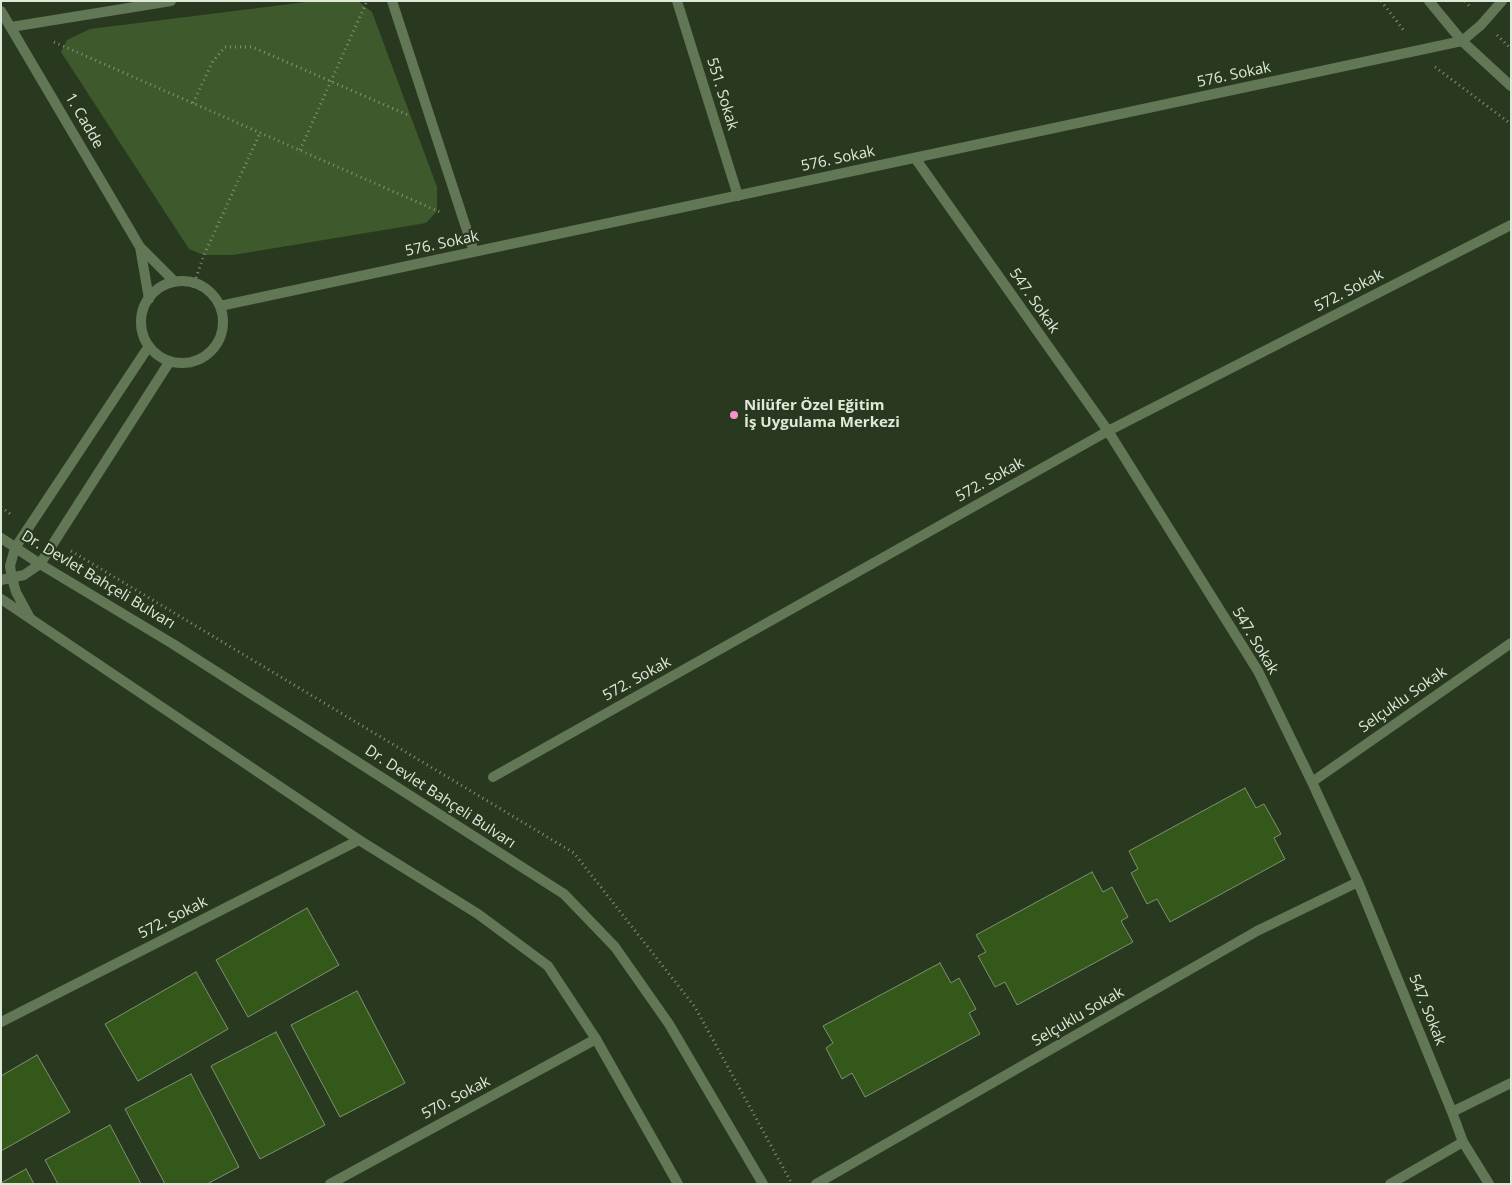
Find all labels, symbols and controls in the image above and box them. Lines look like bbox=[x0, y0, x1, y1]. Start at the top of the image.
street label: 551. Sokak bbox=[702, 56, 742, 132]
street label: 576. Sokak bbox=[1195, 58, 1273, 92]
street label: 1. Cadde bbox=[61, 90, 107, 152]
street label: 576. Sokak bbox=[799, 142, 877, 176]
street label: 576. Sokak bbox=[403, 227, 481, 261]
street label: 547. Sokak bbox=[1005, 265, 1063, 337]
street label: 572. Sokak bbox=[1312, 266, 1386, 316]
place label: Nilüfer Özel Eğitim İş Uygulama Merkezi bbox=[744, 397, 900, 432]
marker: Nilüfer Özel Eğitim İş Uygulama Merkezi bbox=[728, 409, 740, 421]
street label: 572. Sokak bbox=[953, 454, 1027, 506]
street label: Dr. Devlet Bahçeli Bulvarı bbox=[18, 527, 178, 633]
street label: 547. Sokak bbox=[1228, 604, 1282, 678]
street label: 572. Sokak bbox=[600, 653, 674, 705]
street label: Selçuklu Sokak bbox=[1356, 663, 1450, 737]
street label: Dr. Devlet Bahçeli Bulvarı bbox=[361, 742, 519, 852]
street label: 572. Sokak bbox=[136, 893, 210, 943]
street label: 547. Sokak bbox=[1405, 972, 1449, 1048]
street label: Selçuklu Sokak bbox=[1029, 983, 1127, 1051]
street label: 570. Sokak bbox=[419, 1072, 493, 1124]

